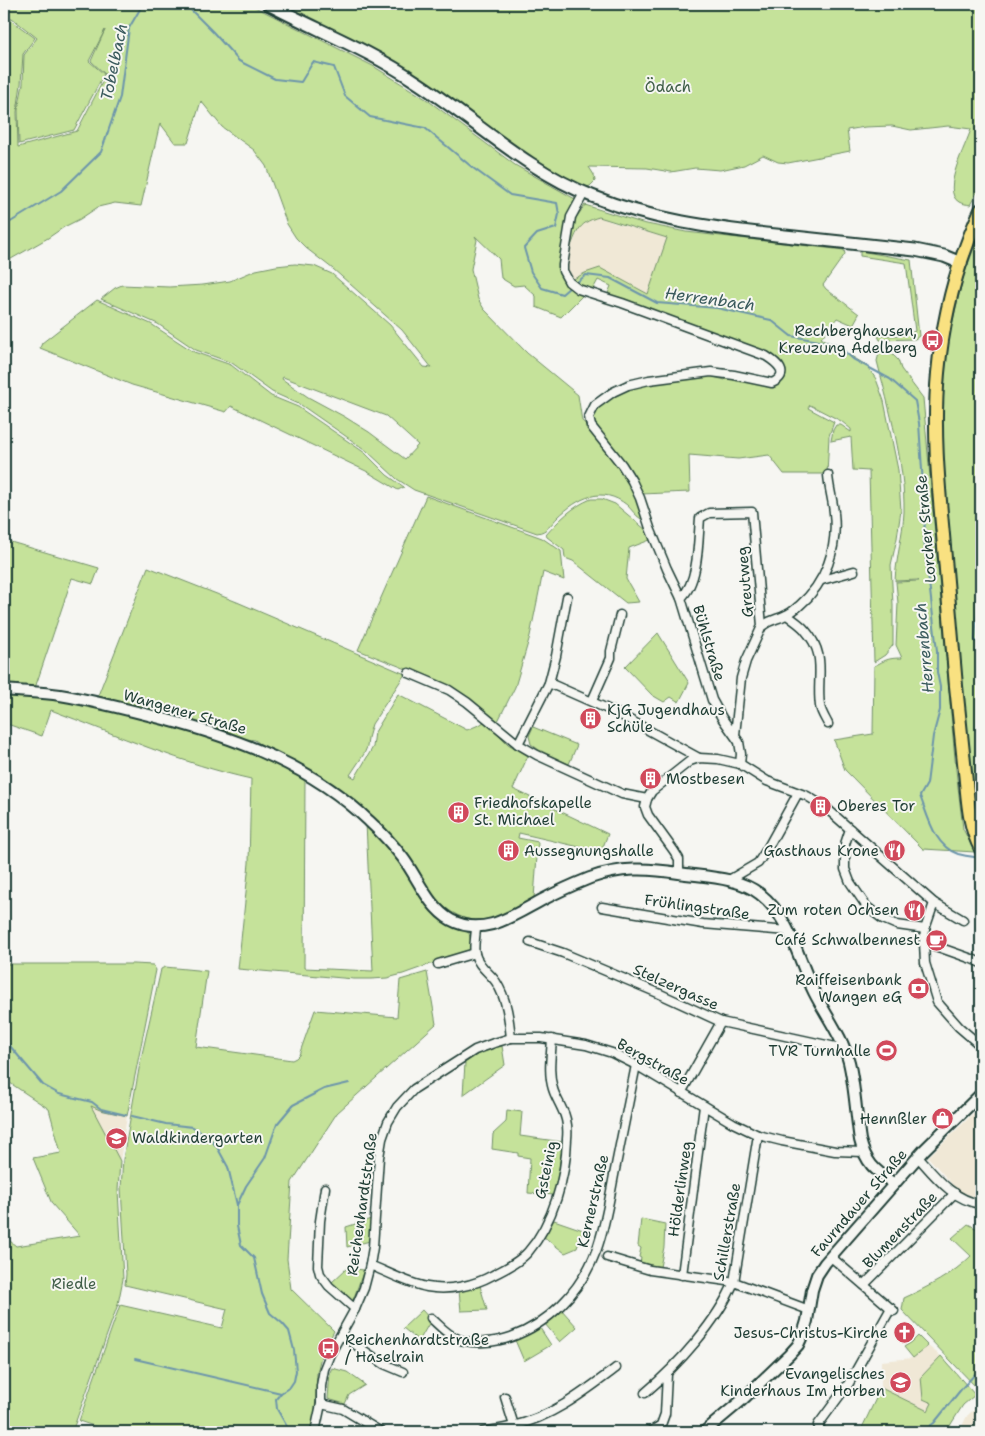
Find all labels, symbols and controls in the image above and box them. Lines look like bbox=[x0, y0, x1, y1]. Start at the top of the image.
water label: Tobelbach bbox=[96, 21, 132, 103]
park label: Ödach bbox=[645, 77, 691, 97]
water label: Herrenbach bbox=[664, 282, 756, 316]
place label: Rechberghausen, Kreuzung Adelberg bbox=[779, 321, 917, 358]
bus stop icon: Rechberghausen, Kreuzung Adelberg bbox=[921, 328, 945, 352]
street label: Lorcher Straße bbox=[911, 474, 941, 584]
street label: Greutweg bbox=[732, 546, 758, 618]
water label: Herrenbach bbox=[910, 602, 938, 694]
street label: Bühlstraße bbox=[688, 603, 730, 683]
street label: Wangener Straße bbox=[121, 685, 249, 739]
place label: KjG Jugendhaus Schüle bbox=[607, 700, 725, 737]
building icon: KjG Jugendhaus Schüle bbox=[579, 707, 603, 731]
building icon: Mostbesen bbox=[638, 767, 662, 791]
place label: Mostbesen bbox=[666, 769, 745, 789]
place label: Friedhofskapelle St. Michael bbox=[474, 793, 592, 830]
building icon: Oberes Tor bbox=[809, 794, 833, 818]
place label: Oberes Tor bbox=[837, 796, 915, 816]
building icon: Friedhofskapelle St. Michael bbox=[446, 800, 470, 824]
building icon: Aussegnungshalle bbox=[496, 839, 520, 863]
restaurant icon: Gasthaus Krone bbox=[883, 839, 907, 863]
place label: Aussegnungshalle bbox=[524, 841, 654, 861]
place label: Gasthaus Krone bbox=[763, 841, 879, 861]
street label: Frühlingstraße bbox=[643, 890, 751, 924]
restaurant icon: Zum roten Ochsen bbox=[903, 898, 927, 922]
place label: Zum roten Ochsen bbox=[768, 900, 899, 920]
cafe icon: Café Schwalbennest bbox=[924, 928, 948, 952]
place label: Café Schwalbennest bbox=[775, 930, 920, 950]
street label: Stelzergasse bbox=[630, 959, 722, 1015]
place label: Raiffeisenbank Wangen eG bbox=[795, 970, 902, 1007]
bank icon: Raiffeisenbank Wangen eG bbox=[906, 977, 930, 1001]
street label: Bergstraße bbox=[613, 1034, 693, 1090]
sports icon: TVR Turnhalle bbox=[875, 1039, 899, 1063]
place label: TVR Turnhalle bbox=[769, 1041, 871, 1061]
shop icon: Hennßler bbox=[931, 1107, 955, 1131]
place label: Hennßler bbox=[860, 1109, 927, 1129]
school or university icon: Waldkindergarten bbox=[104, 1126, 128, 1150]
place label: Waldkindergarten bbox=[132, 1128, 263, 1148]
street label: Reichenhardtstraße bbox=[342, 1131, 382, 1277]
street label: Gsteinig bbox=[530, 1139, 562, 1201]
street label: Hölderlinweg bbox=[663, 1140, 697, 1238]
street label: Faurndauer Straße bbox=[807, 1145, 911, 1261]
street label: Kernerstraße bbox=[573, 1152, 613, 1250]
street label: Schillerstraße bbox=[709, 1181, 745, 1283]
street label: Blumenstraße bbox=[858, 1187, 942, 1273]
park label: Riedle bbox=[52, 1274, 96, 1294]
church icon: Jesus-Christus-Kirche bbox=[892, 1321, 916, 1345]
place label: Jesus-Christus-Kirche bbox=[733, 1323, 888, 1343]
place label: Reichenhardtstraße / Haselrain bbox=[345, 1330, 489, 1367]
bus stop icon: Reichenhardtstraße / Haselrain bbox=[317, 1337, 341, 1361]
place label: Evangelisches Kinderhaus Im Horben bbox=[720, 1364, 885, 1401]
school or university icon: Evangelisches Kinderhaus Im Horben bbox=[889, 1371, 913, 1395]

